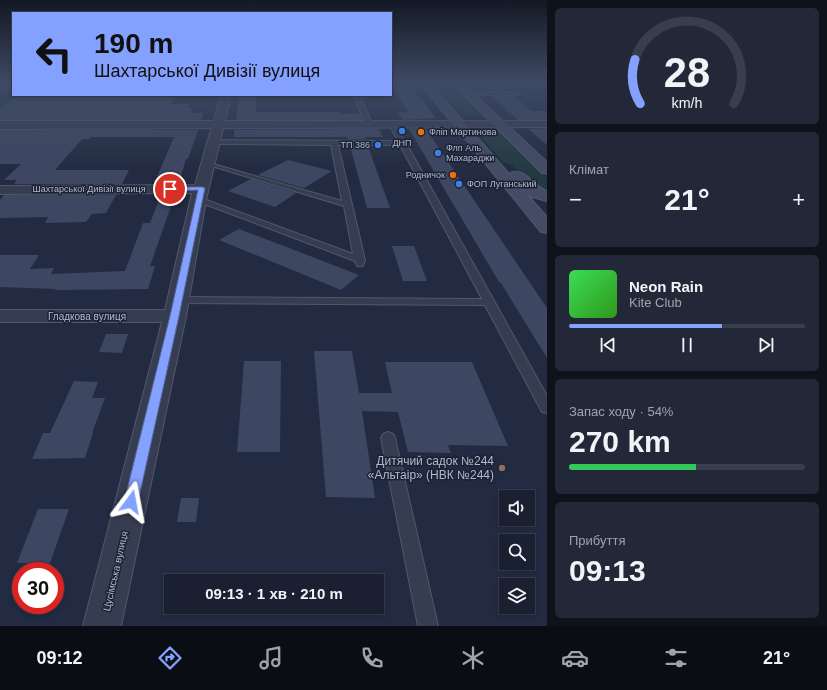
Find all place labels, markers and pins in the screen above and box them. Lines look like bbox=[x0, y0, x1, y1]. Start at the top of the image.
marker: ДНП bbox=[397, 126, 407, 136]
marker: Фліп Мартинова bbox=[416, 127, 426, 137]
place label: Фліп Мартинова bbox=[429, 127, 496, 137]
place label: ДНП bbox=[392, 138, 412, 148]
place label: ТП 386 bbox=[341, 140, 370, 150]
marker: ТП 386 bbox=[373, 140, 383, 150]
place label: Флп Аль Махараджи bbox=[446, 143, 494, 163]
marker: Флп Аль Махараджи bbox=[433, 148, 443, 158]
place label: Родничок bbox=[406, 170, 445, 180]
marker: Родничок bbox=[448, 170, 458, 180]
pin bbox=[153, 172, 187, 206]
marker: ФОП Луганський bbox=[454, 179, 464, 189]
place label: ФОП Луганський bbox=[467, 179, 537, 189]
place label: Дитячий садок №244 «Альтаір» (НВК №244) bbox=[368, 454, 494, 482]
marker: Дитячий садок №244 «Альтаір» (НВК №244) bbox=[497, 463, 507, 473]

